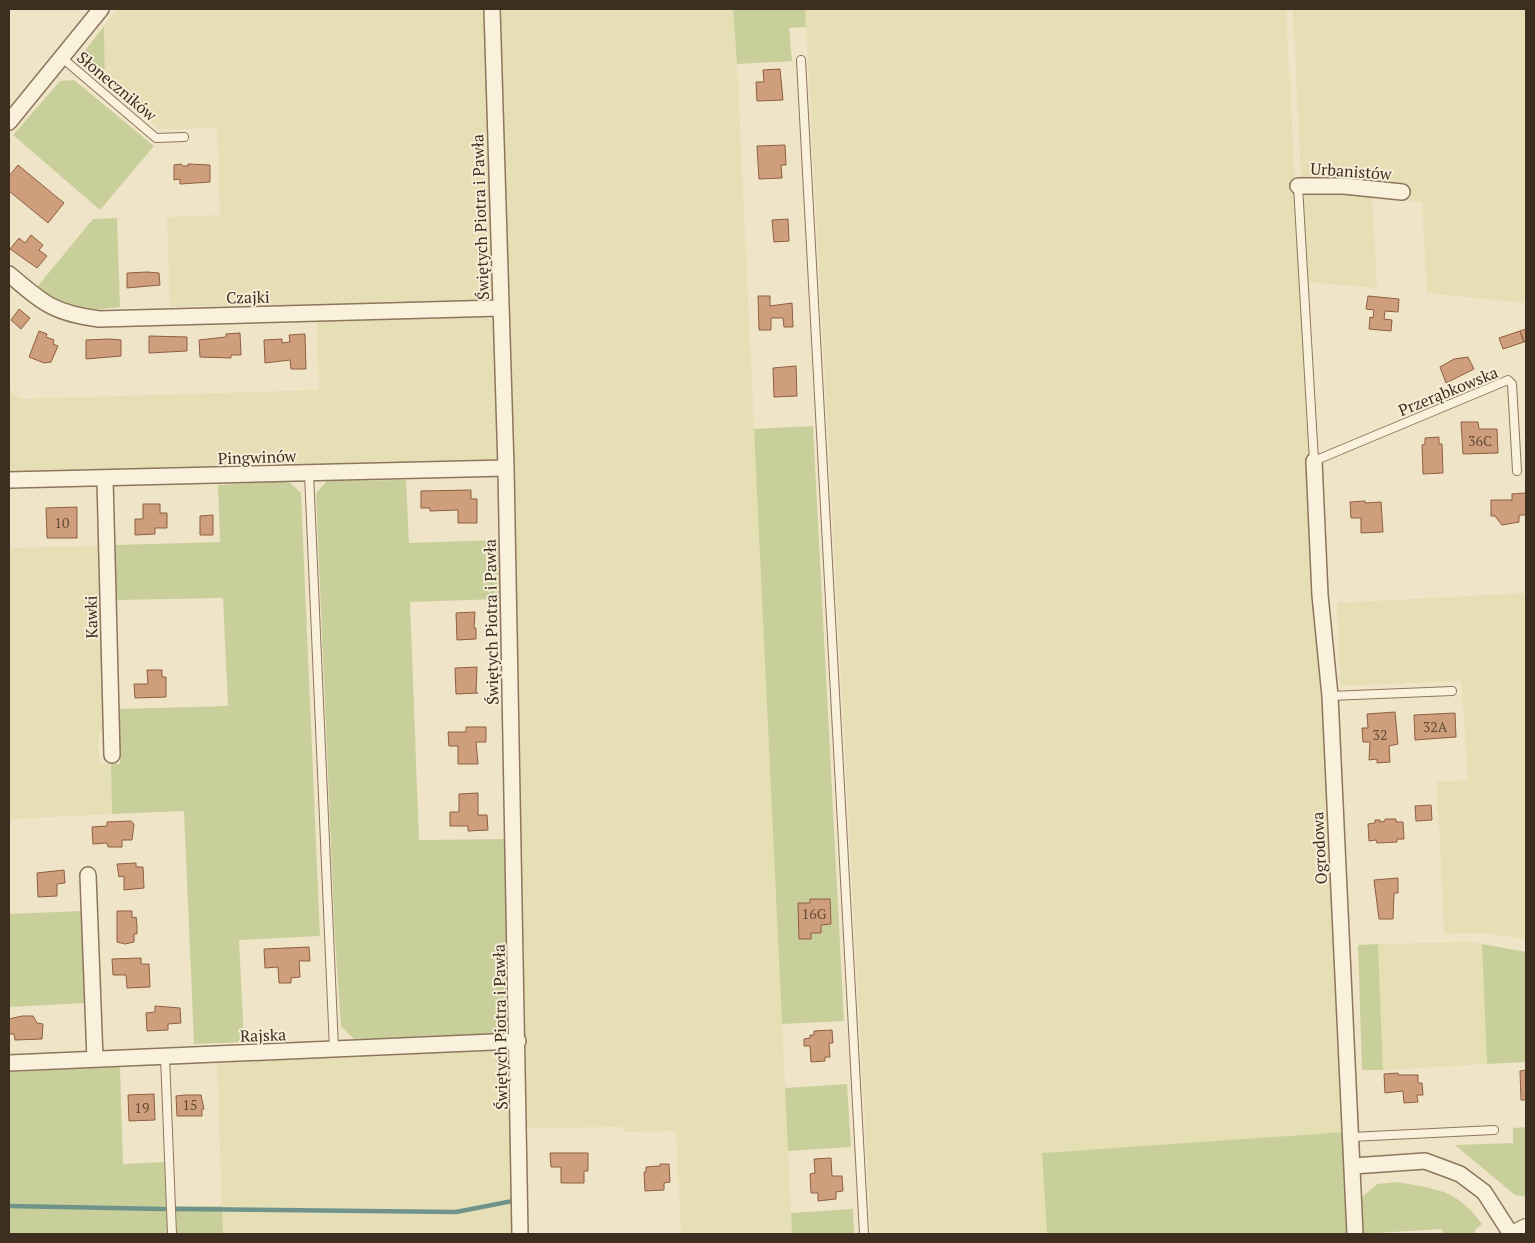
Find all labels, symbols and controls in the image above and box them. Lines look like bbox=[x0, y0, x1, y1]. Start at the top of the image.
street label: Słoneczników bbox=[72, 46, 162, 126]
street label: Świętych Piotra i Pawła bbox=[466, 134, 494, 300]
street label: Urbanistów bbox=[1310, 157, 1393, 185]
street label: Czajki bbox=[226, 286, 270, 308]
street label: Przerąbkowska bbox=[1395, 361, 1501, 421]
house number: 36C bbox=[1468, 431, 1492, 450]
street label: Pingwinów bbox=[217, 445, 297, 469]
house number: 10 bbox=[55, 513, 69, 532]
street label: Świętych Piotra i Pawła bbox=[479, 539, 503, 705]
street label: Kawki bbox=[80, 595, 102, 639]
house number: 32A bbox=[1423, 717, 1448, 736]
house number: 32 bbox=[1373, 725, 1387, 744]
street label: Ogrodowa bbox=[1306, 811, 1332, 885]
house number: 16G bbox=[802, 904, 827, 923]
street label: Świętych Piotra i Pawła bbox=[488, 944, 512, 1110]
street label: Rajska bbox=[240, 1023, 286, 1047]
house number: 15 bbox=[183, 1095, 197, 1114]
house number: 19 bbox=[135, 1098, 149, 1117]

